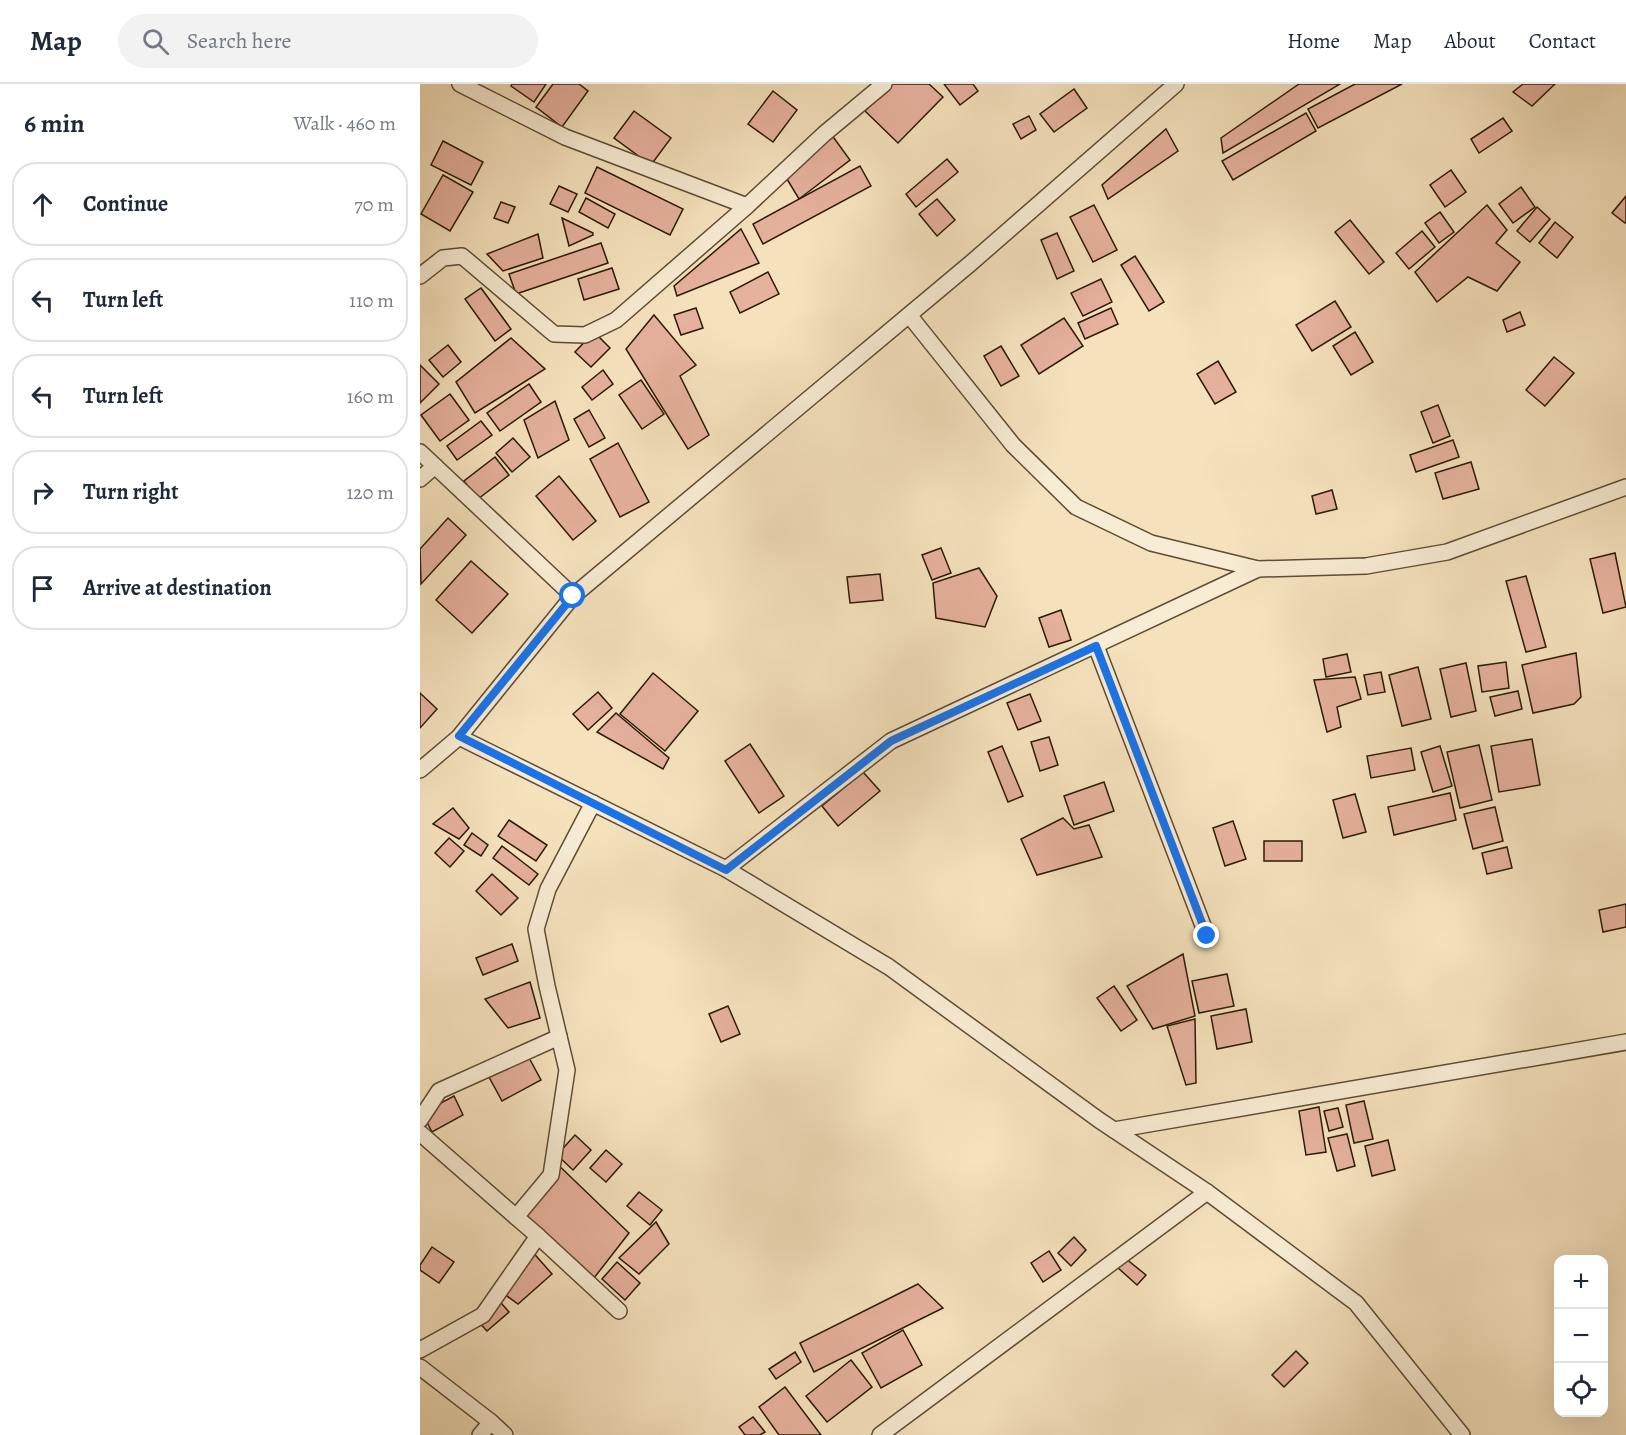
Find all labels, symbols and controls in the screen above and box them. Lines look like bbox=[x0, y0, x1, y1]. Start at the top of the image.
search box bbox=[118, 14, 538, 68]
text: Map bbox=[30, 22, 82, 60]
icon: search bbox=[139, 25, 172, 58]
text: Search here bbox=[187, 26, 291, 56]
text: Home bbox=[1287, 27, 1340, 55]
text: Map bbox=[1373, 27, 1411, 55]
text: About bbox=[1444, 27, 1496, 55]
text: Contact bbox=[1529, 27, 1596, 55]
text: 6 min bbox=[24, 106, 85, 141]
text: Walk · 460 m bbox=[293, 110, 396, 137]
icon: ahead bbox=[26, 188, 59, 221]
text: Continue bbox=[83, 189, 168, 219]
text: 70 m bbox=[354, 191, 394, 218]
icon: left bbox=[26, 284, 59, 317]
text: Turn left bbox=[83, 285, 163, 315]
text: 110 m bbox=[349, 287, 394, 314]
icon: left bbox=[26, 380, 59, 413]
text: Turn left bbox=[83, 381, 163, 411]
text: 160 m bbox=[347, 383, 394, 410]
icon: right bbox=[26, 476, 59, 509]
text: Turn right bbox=[83, 477, 179, 507]
text: 120 m bbox=[346, 479, 394, 506]
icon: arrive bbox=[26, 572, 59, 605]
text: Arrive at destination bbox=[83, 573, 272, 603]
route start bbox=[559, 582, 585, 608]
route end bbox=[1193, 922, 1219, 948]
map controls bbox=[1554, 1255, 1608, 1417]
button: + bbox=[1554, 1255, 1608, 1309]
button: − bbox=[1554, 1309, 1608, 1363]
button: locate bbox=[1554, 1363, 1608, 1417]

